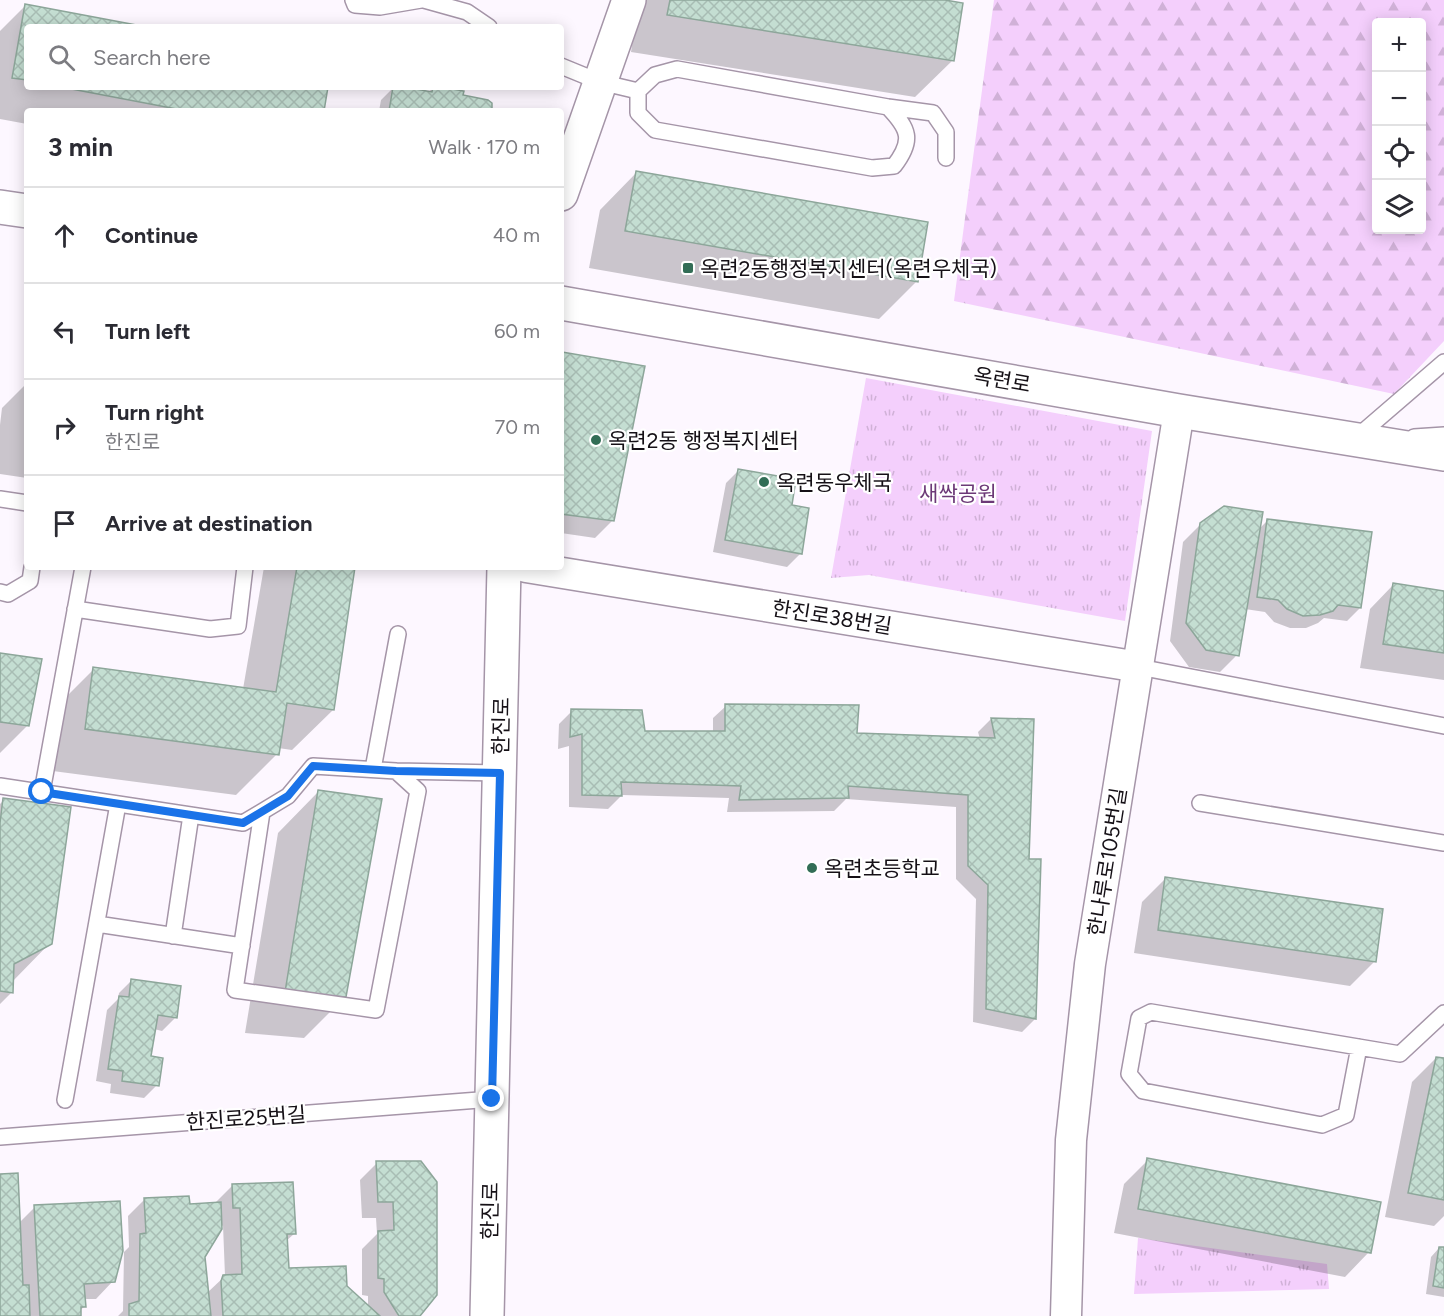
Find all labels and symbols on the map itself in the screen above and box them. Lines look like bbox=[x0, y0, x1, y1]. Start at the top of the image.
place label: 옥련2동행정복지센터(옥련우체국) bbox=[700, 256, 997, 281]
marker: 옥련2동행정복지센터(옥련우체국) bbox=[681, 261, 695, 275]
street label: 옥련로 bbox=[971, 363, 1033, 397]
place label: 옥련2동 행정복지센터 bbox=[608, 428, 799, 453]
marker: 옥련2동 행정복지센터 bbox=[589, 433, 603, 447]
place label: 옥련동우체국 bbox=[776, 470, 892, 495]
marker: 옥련동우체국 bbox=[757, 475, 771, 489]
park label: 새싹공원 bbox=[919, 481, 997, 506]
street label: 한진로38번길 bbox=[770, 595, 894, 639]
street label: 한진로 bbox=[488, 697, 514, 755]
route start bbox=[28, 778, 54, 804]
street label: 한나루로105번길 bbox=[1083, 786, 1131, 938]
place label: 옥련초등학교 bbox=[824, 856, 940, 881]
marker: 옥련초등학교 bbox=[805, 861, 819, 875]
route end bbox=[478, 1085, 504, 1111]
street label: 한진로25번길 bbox=[185, 1101, 307, 1135]
street label: 한진로 bbox=[477, 1182, 503, 1240]

